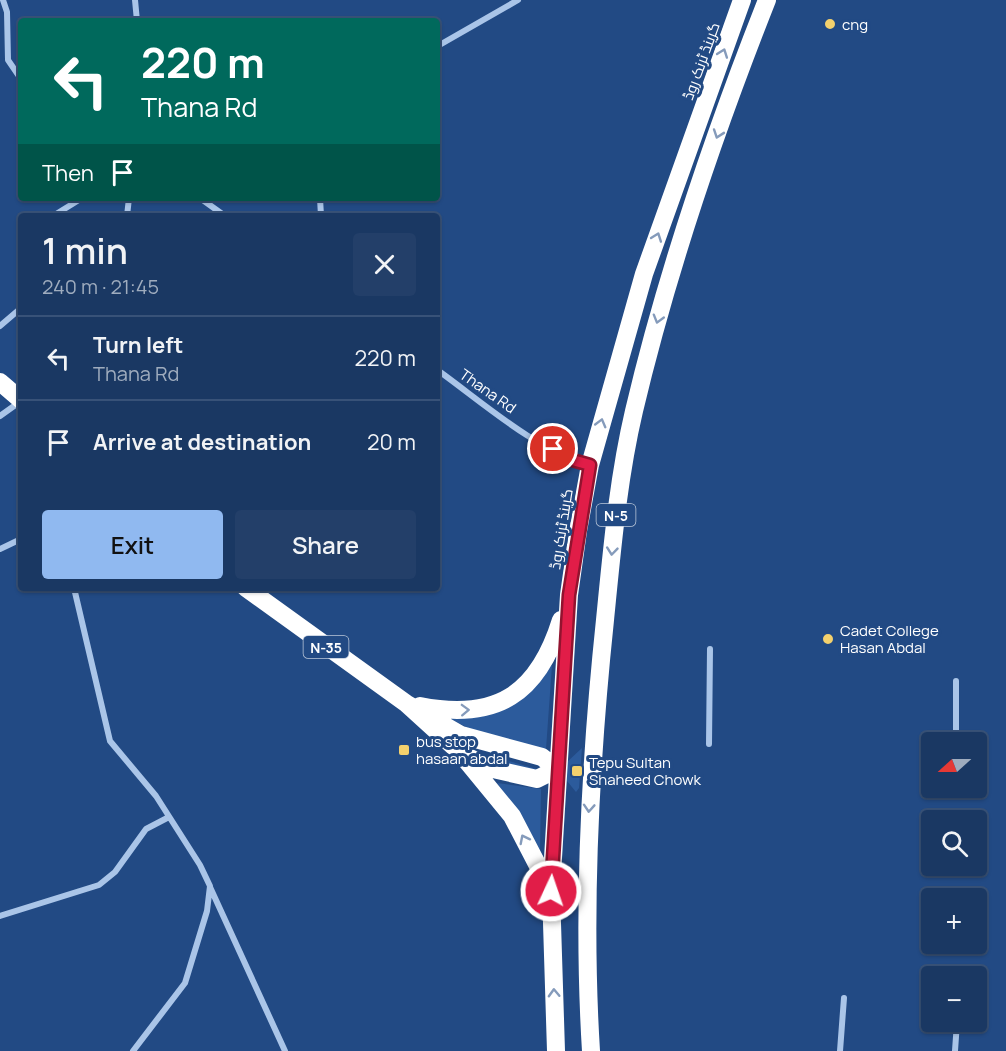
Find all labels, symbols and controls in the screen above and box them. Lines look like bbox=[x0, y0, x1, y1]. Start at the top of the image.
place label: cng bbox=[842, 14, 868, 35]
marker: cng bbox=[823, 17, 837, 31]
street label: گرینڈ ٹرنک روڈ bbox=[677, 19, 725, 103]
text: 220 m bbox=[141, 33, 265, 91]
icon: left bbox=[42, 42, 120, 120]
one-way arrow bbox=[715, 48, 728, 59]
text: Thana Rd bbox=[141, 88, 258, 125]
one-way arrow bbox=[712, 128, 725, 139]
icon: arrive bbox=[106, 156, 139, 189]
text: Then bbox=[42, 158, 94, 188]
text: 1 min bbox=[42, 226, 128, 275]
one-way arrow bbox=[650, 232, 663, 243]
button: close bbox=[353, 233, 416, 296]
text: 240 m · 21:45 bbox=[42, 273, 159, 300]
one-way arrow bbox=[653, 313, 665, 324]
text: Turn left bbox=[93, 330, 183, 360]
icon: left bbox=[42, 342, 75, 375]
text: 220 m bbox=[354, 343, 416, 373]
text: Thana Rd bbox=[93, 360, 179, 387]
street label: Thana Rd bbox=[455, 364, 521, 418]
one-way arrow bbox=[593, 418, 606, 428]
pin bbox=[527, 423, 578, 474]
icon: arrive bbox=[42, 426, 75, 459]
text: Arrive at destination bbox=[93, 427, 311, 457]
text: 20 m bbox=[367, 427, 416, 457]
icon: arrive bbox=[536, 432, 569, 465]
street label: گرینڈ ٹرنک روڈ bbox=[544, 487, 578, 571]
road number: N-5 bbox=[596, 504, 636, 526]
button: Exit bbox=[42, 510, 223, 579]
button: Share bbox=[235, 510, 416, 579]
one-way arrow bbox=[606, 547, 619, 556]
place label: Cadet College Hasan Abdal bbox=[840, 620, 939, 658]
marker: Cadet College Hasan Abdal bbox=[821, 632, 835, 646]
road number: N-35 bbox=[304, 636, 348, 658]
one-way arrow bbox=[460, 704, 469, 717]
place label: bus stop hasaan abdal bbox=[416, 731, 508, 769]
north arrow bbox=[921, 732, 987, 798]
map controls bbox=[921, 732, 987, 1032]
marker: bus stop hasaan abdal bbox=[397, 743, 411, 757]
place label: Tepu Sultan Shaheed Chowk bbox=[589, 752, 702, 790]
marker: Tepu Sultan Shaheed Chowk bbox=[570, 764, 584, 778]
one-way arrow bbox=[583, 804, 596, 813]
button: search bbox=[921, 810, 987, 876]
one-way arrow bbox=[520, 835, 531, 845]
position arrow bbox=[519, 859, 583, 923]
button: + bbox=[921, 888, 987, 954]
button: − bbox=[921, 966, 987, 1032]
one-way arrow bbox=[548, 988, 560, 997]

